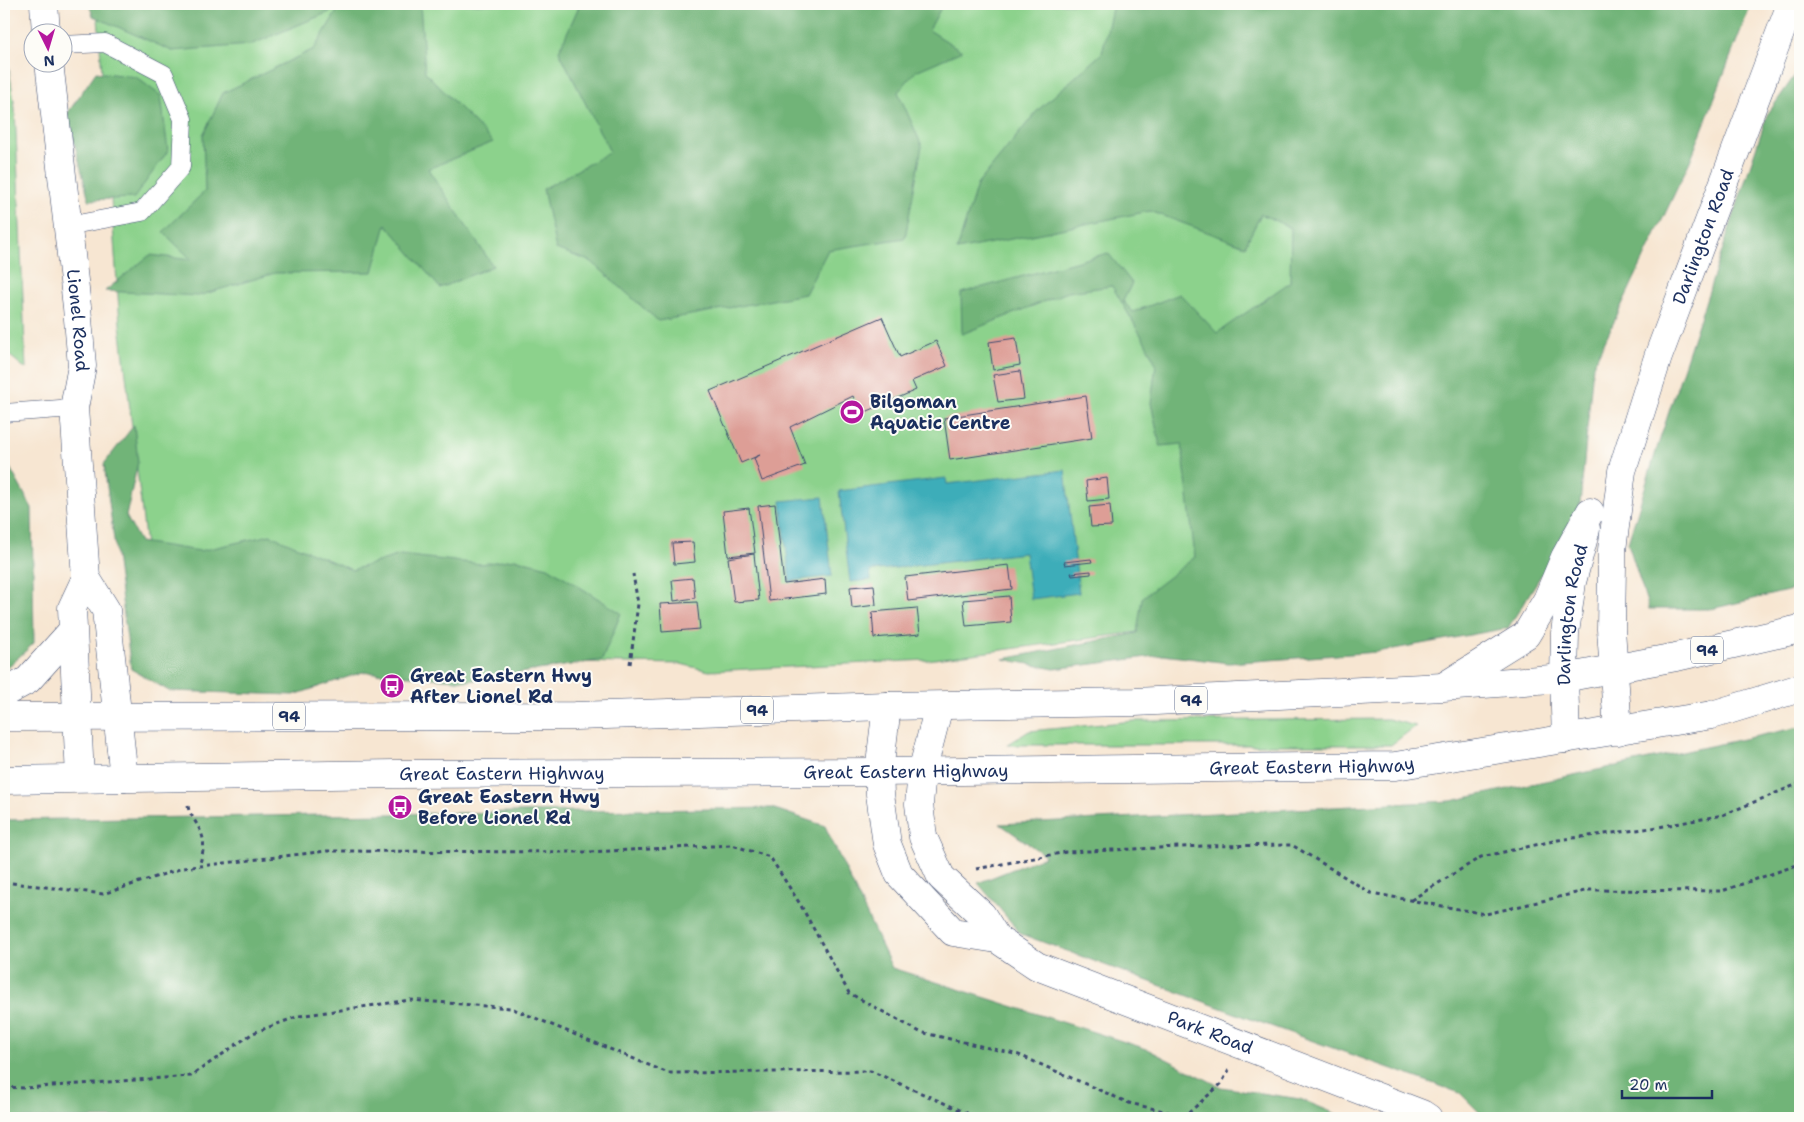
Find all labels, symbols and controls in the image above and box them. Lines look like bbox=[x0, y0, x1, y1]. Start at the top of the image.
north arrow bbox=[22, 22, 72, 72]
text: N bbox=[43, 52, 55, 70]
street label: Darlington Road bbox=[1667, 166, 1740, 308]
street label: Lionel Road bbox=[61, 268, 94, 373]
place label: Bilgoman Aquatic Centre bbox=[870, 390, 1011, 435]
sports icon: Bilgoman Aquatic Centre bbox=[839, 399, 865, 425]
street label: Darlington Road bbox=[1552, 541, 1594, 686]
road number: 94 bbox=[1691, 636, 1723, 664]
place label: Great Eastern Hwy After Lionel Rd bbox=[410, 664, 592, 709]
bus stop icon: Great Eastern Hwy After Lionel Rd bbox=[379, 673, 405, 699]
road number: 94 bbox=[1175, 686, 1207, 714]
road number: 94 bbox=[741, 696, 773, 724]
road number: 94 bbox=[273, 702, 305, 729]
street label: Great Eastern Highway bbox=[1209, 751, 1416, 780]
street label: Great Eastern Highway bbox=[803, 758, 1009, 784]
street label: Great Eastern Highway bbox=[399, 761, 605, 786]
place label: Great Eastern Hwy Before Lionel Rd bbox=[418, 785, 600, 830]
bus stop icon: Great Eastern Hwy Before Lionel Rd bbox=[387, 794, 413, 820]
street label: Park Road bbox=[1164, 1005, 1257, 1060]
scale bar bbox=[1622, 1067, 1712, 1099]
text: 20 m bbox=[1629, 1075, 1668, 1095]

